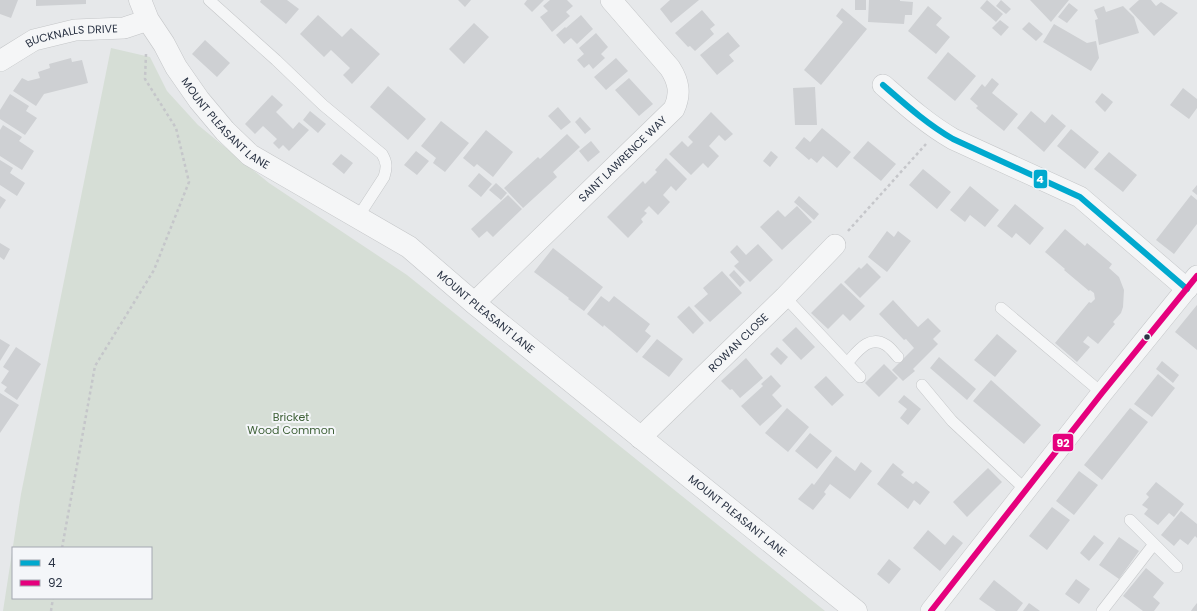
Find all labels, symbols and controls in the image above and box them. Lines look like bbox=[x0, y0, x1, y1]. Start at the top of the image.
street label: BUCKNALLS DRIVE bbox=[22, 20, 118, 51]
street label: MOUNT PLEASANT LANE bbox=[178, 74, 273, 173]
street label: SAINT LAWRENCE WAY bbox=[575, 112, 671, 206]
line badge: 4 bbox=[1033, 169, 1048, 189]
text: 4 bbox=[1036, 171, 1044, 187]
street label: MOUNT PLEASANT LANE bbox=[434, 267, 538, 357]
street label: ROWAN CLOSE bbox=[705, 309, 772, 376]
unlabelled marker bbox=[1142, 332, 1152, 342]
park label: Bricket Wood Common bbox=[247, 409, 335, 438]
line badge: 92 bbox=[1052, 433, 1074, 452]
text: 92 bbox=[1056, 435, 1070, 451]
street label: MOUNT PLEASANT LANE bbox=[685, 471, 790, 560]
legend bbox=[12, 547, 152, 599]
text: 4 bbox=[48, 554, 56, 571]
text: 92 bbox=[48, 574, 63, 591]

